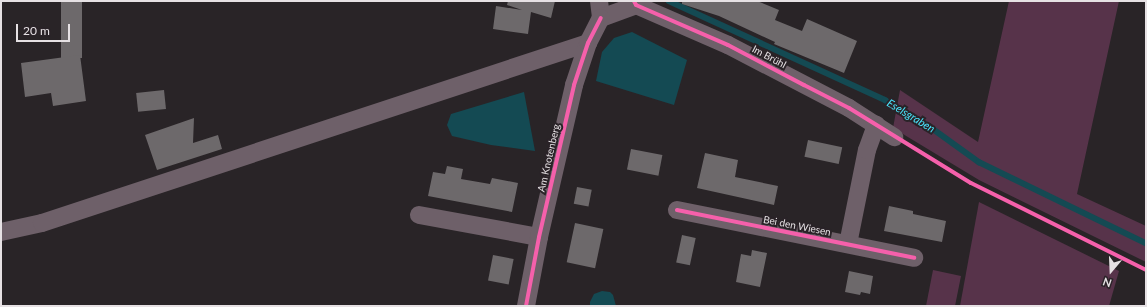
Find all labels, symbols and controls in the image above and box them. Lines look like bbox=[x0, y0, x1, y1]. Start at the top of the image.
scale bar bbox=[18, 16, 72, 42]
text: 20 m bbox=[23, 23, 50, 38]
street label: Im Brühl bbox=[750, 43, 788, 71]
water label: Eselsgraben bbox=[885, 97, 937, 135]
street label: Am Knotenberg bbox=[535, 123, 563, 193]
street label: Bei den Wiesen bbox=[762, 214, 832, 238]
north arrow bbox=[1091, 251, 1131, 291]
text: N bbox=[1101, 275, 1113, 290]

